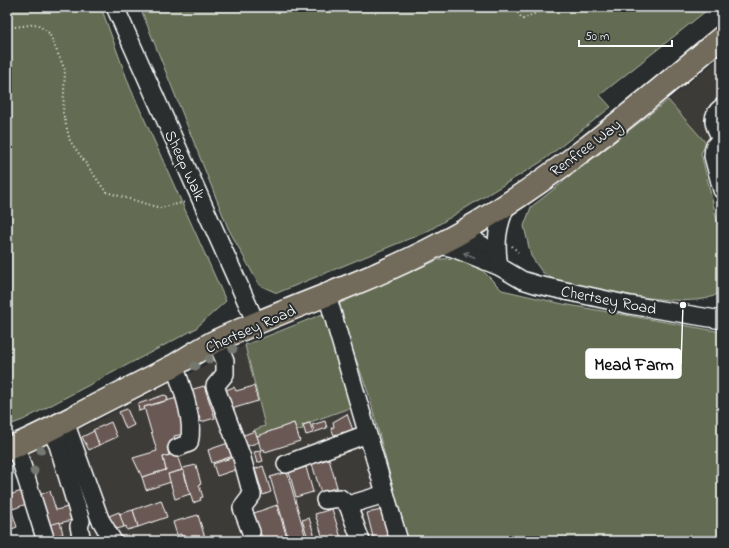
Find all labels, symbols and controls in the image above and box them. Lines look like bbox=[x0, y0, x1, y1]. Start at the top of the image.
scale bar bbox=[579, 22, 672, 48]
text: 50 m bbox=[585, 28, 609, 46]
street label: Renfree Way bbox=[545, 114, 627, 183]
street label: Sheep Walk bbox=[157, 126, 211, 206]
one-way arrow bbox=[464, 251, 476, 258]
street label: Chertsey Road bbox=[559, 280, 658, 322]
street label: Chertsey Road bbox=[202, 299, 300, 360]
callout: Mead Farm bbox=[586, 349, 681, 378]
text: Mead Farm bbox=[594, 353, 674, 378]

